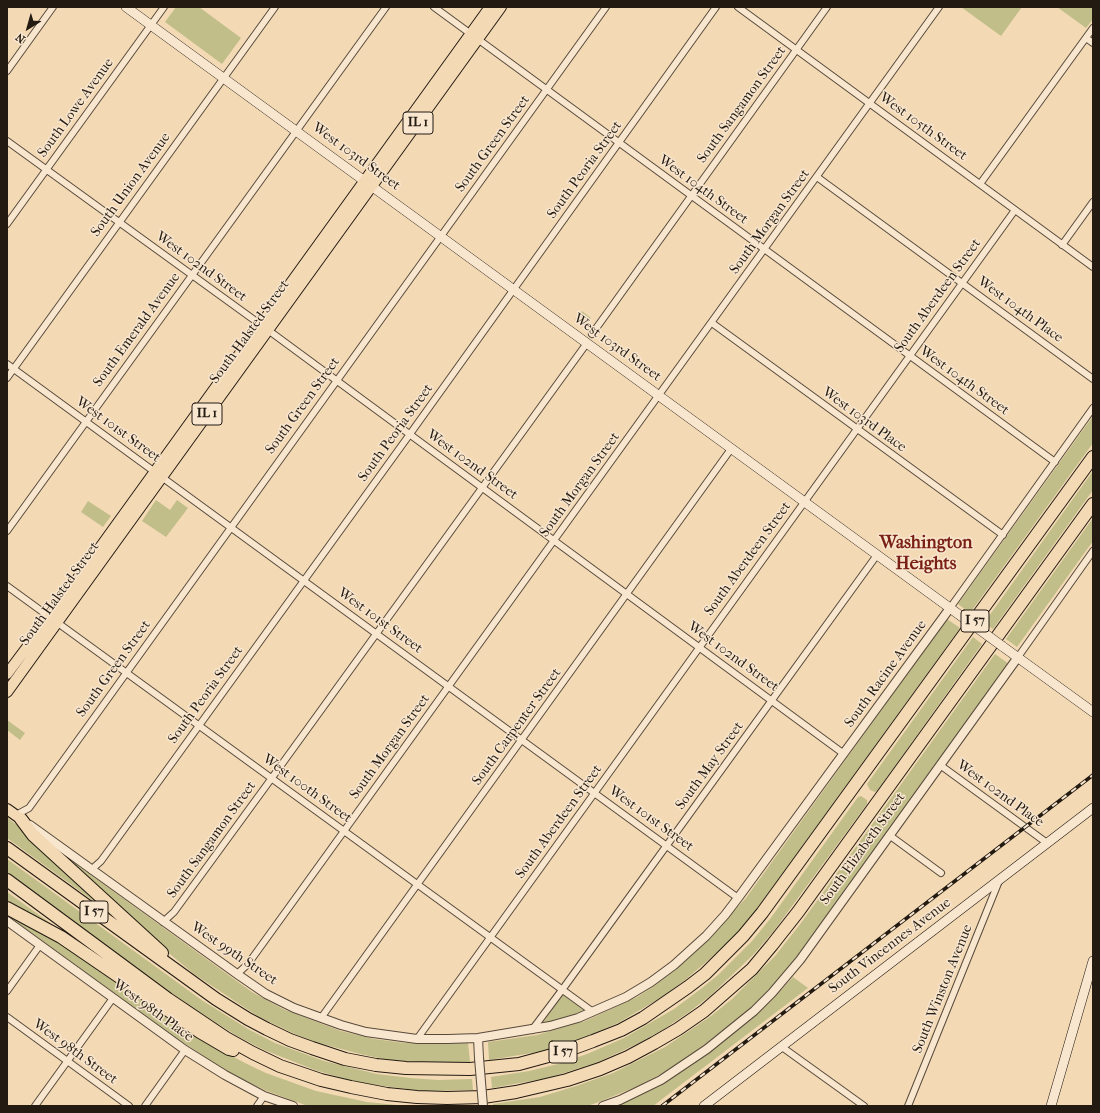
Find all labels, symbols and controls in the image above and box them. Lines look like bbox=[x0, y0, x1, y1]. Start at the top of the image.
north arrow bbox=[8, 8, 48, 48]
text: N bbox=[13, 30, 28, 46]
street label: South Sangamon Street bbox=[694, 43, 790, 167]
street label: South Lowe Avenue bbox=[34, 55, 118, 161]
street label: West 105th Street bbox=[876, 90, 970, 164]
street label: South Green Street bbox=[452, 92, 534, 196]
road number: IL 1 bbox=[403, 112, 433, 134]
street label: South Peoria Street bbox=[544, 118, 626, 222]
street label: West 103rd Street bbox=[309, 119, 403, 195]
street label: South Union Avenue bbox=[88, 130, 174, 240]
street label: West 104th Street bbox=[655, 152, 751, 228]
street label: South Morgan Street bbox=[726, 166, 814, 278]
street label: West 102nd Street bbox=[152, 228, 250, 306]
street label: South Aberdeen Street bbox=[891, 236, 985, 356]
street label: South Emerald Avenue bbox=[90, 270, 184, 390]
street label: West 104th Place bbox=[974, 273, 1066, 347]
street label: South Halsted Street bbox=[207, 277, 293, 387]
street label: West 103rd Street bbox=[570, 310, 664, 386]
street label: West 104th Street bbox=[916, 343, 1012, 419]
street label: South Green Street bbox=[262, 354, 344, 458]
street label: South Peoria Street bbox=[355, 381, 437, 485]
street label: West 103rd Place bbox=[819, 384, 909, 456]
street label: West 101st Street bbox=[72, 394, 164, 466]
road number: IL 1 bbox=[192, 403, 222, 425]
street label: West 102nd Street bbox=[423, 426, 521, 504]
street label: South Morgan Street bbox=[536, 429, 624, 541]
street label: South Aberdeen Street bbox=[701, 499, 795, 619]
district label: Washington Heights bbox=[880, 533, 972, 576]
street label: South Halsted Street bbox=[17, 539, 103, 649]
street label: West 101st Street bbox=[334, 585, 426, 657]
road number: I 57 bbox=[961, 610, 989, 632]
street label: South Green Street bbox=[73, 617, 155, 721]
street label: South Racine Avenue bbox=[842, 617, 930, 731]
street label: West 102nd Street bbox=[684, 618, 782, 696]
street label: South Peoria Street bbox=[165, 643, 247, 747]
street label: South Carpenter Street bbox=[469, 665, 565, 789]
street label: South Morgan Street bbox=[346, 691, 434, 803]
street label: South May Street bbox=[673, 719, 747, 813]
street label: West 100th Street bbox=[259, 751, 355, 827]
street label: West 102nd Place bbox=[953, 757, 1047, 831]
street label: South Aberdeen Street bbox=[512, 762, 606, 882]
street label: South Sangamon Street bbox=[164, 778, 260, 902]
street label: West 101st Street bbox=[605, 783, 697, 855]
street label: South Elizabeth Street bbox=[817, 790, 909, 908]
street label: South Vincennes Avenue bbox=[826, 895, 954, 997]
road number: I 57 bbox=[80, 901, 108, 923]
street label: West 99th Street bbox=[188, 919, 280, 989]
street label: South Winston Avenue bbox=[909, 922, 977, 1056]
street label: West 98th Place bbox=[110, 976, 196, 1046]
street label: West 98th Street bbox=[30, 1016, 120, 1088]
road number: I 57 bbox=[549, 1041, 577, 1063]

